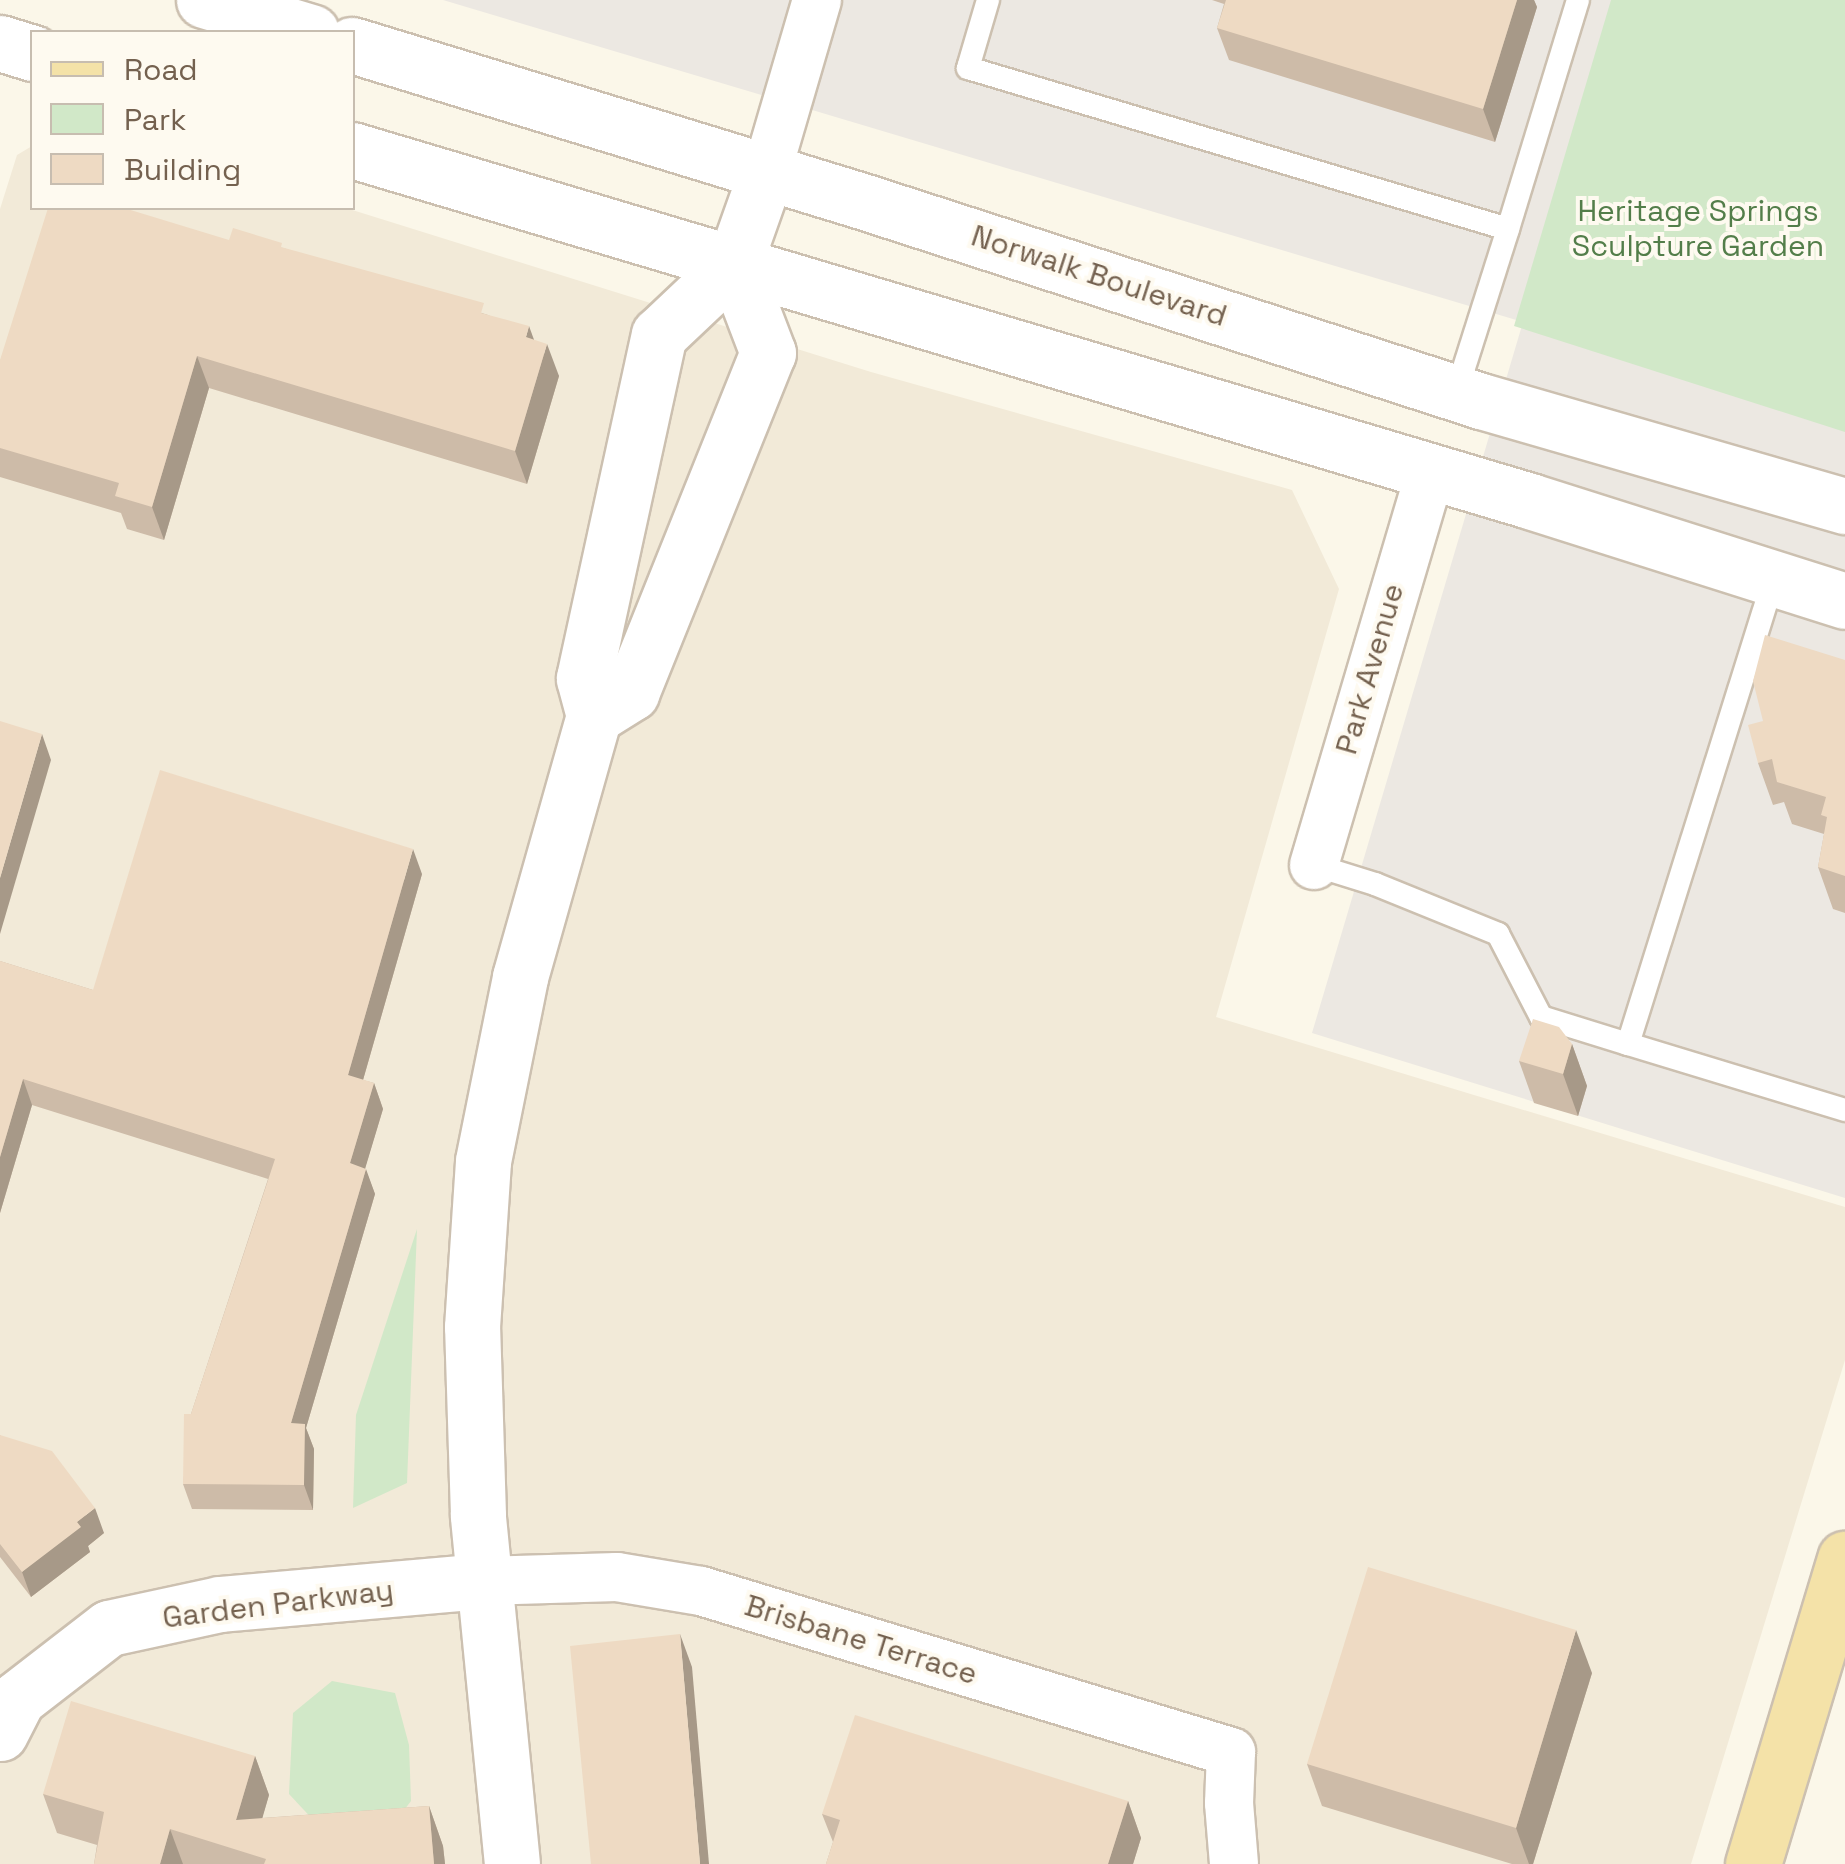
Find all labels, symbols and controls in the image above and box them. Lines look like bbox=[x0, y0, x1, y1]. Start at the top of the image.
legend bbox=[30, 30, 355, 210]
text: Road bbox=[124, 50, 198, 89]
text: Park bbox=[124, 100, 186, 139]
text: Building bbox=[124, 150, 241, 189]
park label: Heritage Springs Sculpture Garden bbox=[1572, 193, 1824, 264]
street label: Norwalk Boulevard bbox=[967, 218, 1231, 334]
street label: Park Avenue bbox=[1328, 579, 1412, 759]
street label: Garden Parkway bbox=[160, 1572, 396, 1636]
street label: Brisbane Terrace bbox=[740, 1587, 982, 1693]

